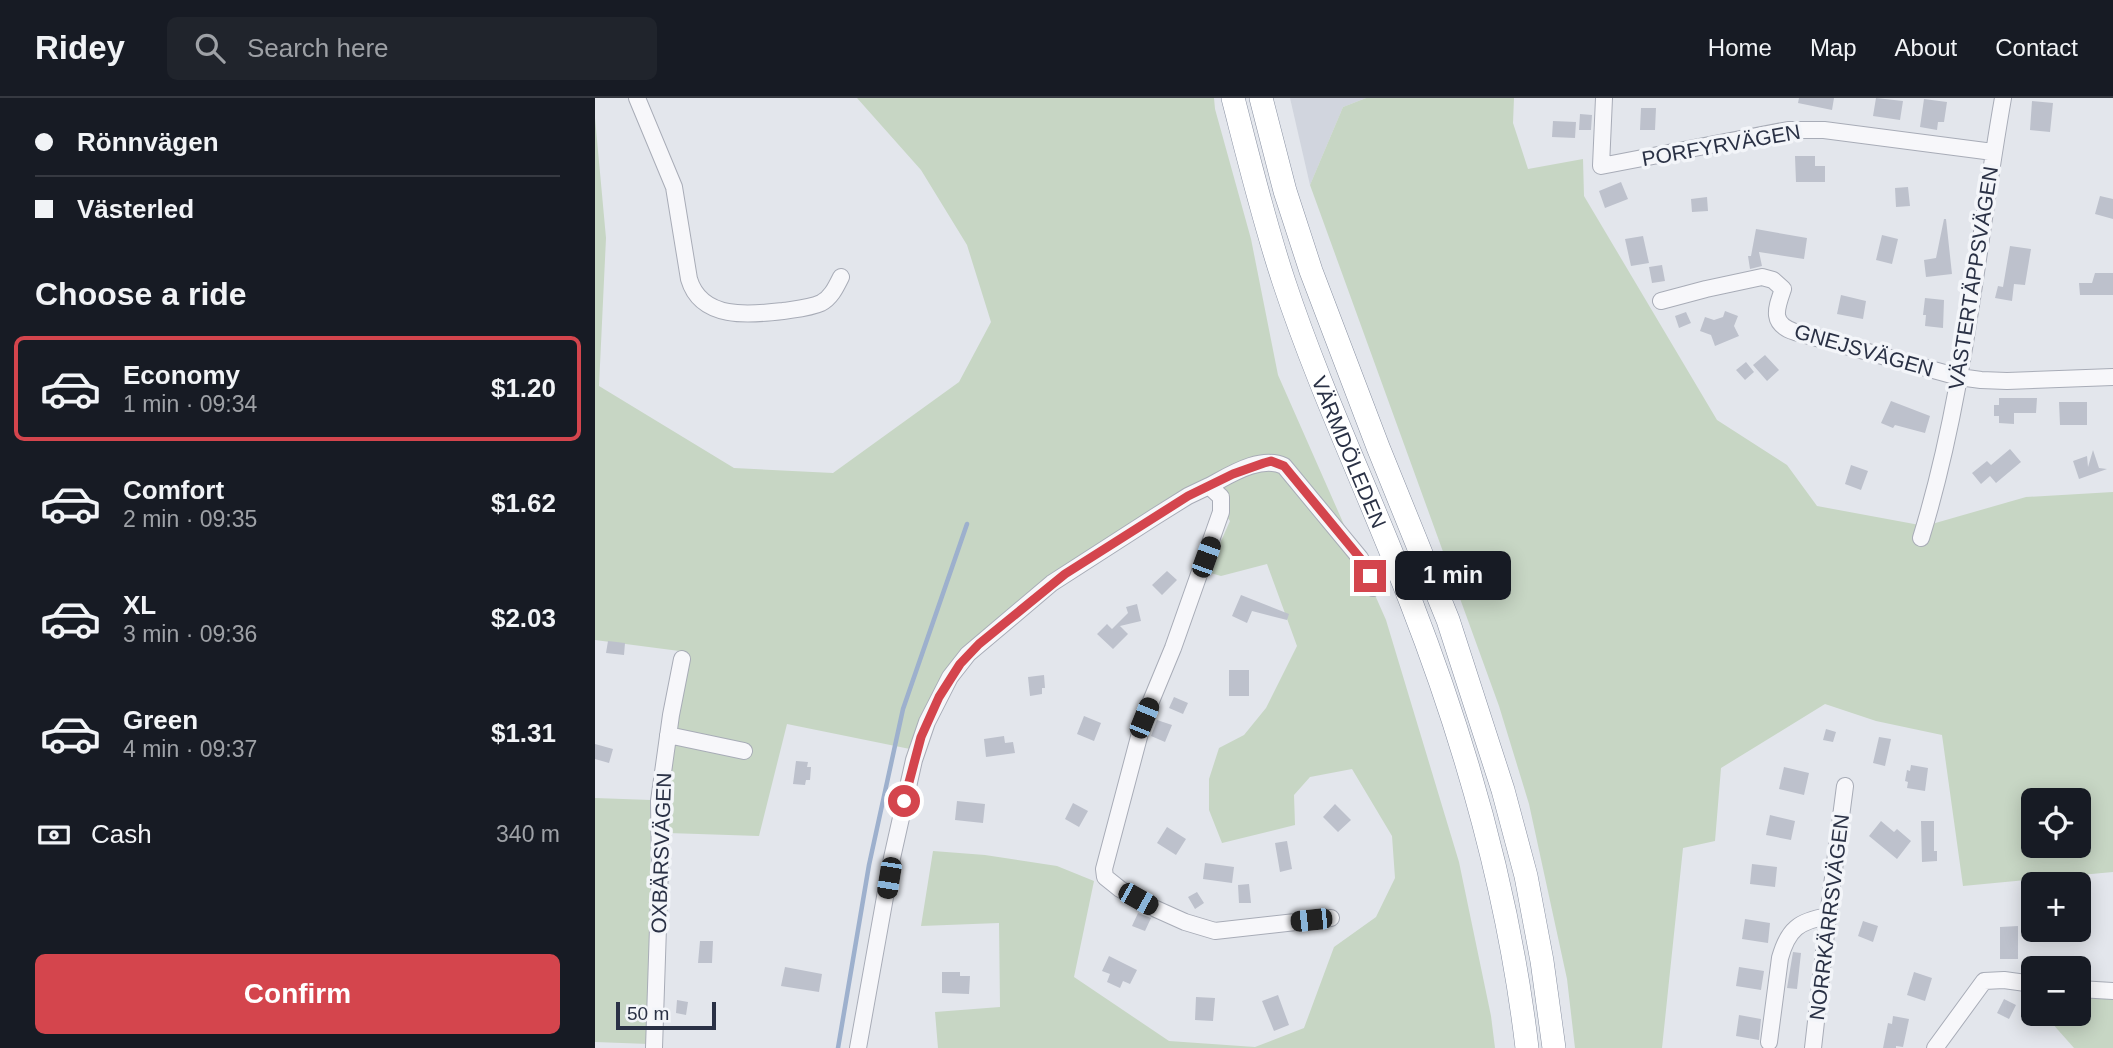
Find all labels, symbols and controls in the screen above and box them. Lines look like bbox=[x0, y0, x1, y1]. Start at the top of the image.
search box bbox=[167, 17, 657, 80]
text: Ridey bbox=[35, 29, 125, 66]
icon: search bbox=[191, 29, 229, 67]
text: Search here bbox=[247, 33, 389, 63]
text: Home bbox=[1708, 34, 1772, 61]
text: Map bbox=[1810, 34, 1857, 61]
text: About bbox=[1895, 34, 1957, 61]
text: Contact bbox=[1995, 34, 2078, 61]
street label: PORFYRVÄGEN bbox=[1640, 120, 1802, 170]
text: Rönnvägen bbox=[77, 127, 219, 157]
street label: VÄSTERTÄPPSVÄGEN bbox=[1944, 165, 2002, 391]
text: Västerled bbox=[77, 194, 194, 224]
text: Choose a ride bbox=[35, 276, 247, 312]
street label: GNEJSVÄGEN bbox=[1792, 319, 1936, 381]
icon: car bbox=[39, 357, 102, 420]
text: Economy bbox=[123, 360, 240, 390]
street label: VÄRMDÖLEDEN bbox=[1308, 372, 1391, 531]
text: $1.20 bbox=[491, 373, 556, 403]
text: 1 min · 09:34 bbox=[123, 391, 257, 417]
icon: car bbox=[39, 472, 102, 535]
text: Comfort bbox=[123, 475, 224, 505]
text: $1.62 bbox=[491, 488, 556, 518]
text: 2 min · 09:35 bbox=[123, 506, 257, 532]
car bbox=[1189, 534, 1224, 580]
callout: 1 min bbox=[1395, 552, 1510, 601]
route end bbox=[1354, 560, 1386, 592]
text: 1 min bbox=[1423, 562, 1483, 588]
icon: car bbox=[39, 587, 102, 650]
text: XL bbox=[123, 590, 156, 620]
text: $2.03 bbox=[491, 603, 556, 633]
text: 3 min · 09:36 bbox=[123, 621, 257, 647]
car bbox=[1127, 695, 1162, 741]
icon: car bbox=[39, 702, 102, 765]
text: Green bbox=[123, 705, 198, 735]
text: $1.31 bbox=[491, 718, 556, 748]
text: 4 min · 09:37 bbox=[123, 736, 257, 762]
street label: OXBÄRSVÄGEN bbox=[647, 772, 675, 934]
route start bbox=[888, 785, 920, 817]
map controls bbox=[2021, 788, 2091, 1026]
button: locate bbox=[2021, 788, 2091, 858]
street label: NORRKÄRRSVÄGEN bbox=[1805, 813, 1853, 1021]
icon: cash bbox=[35, 816, 73, 854]
text: Cash bbox=[91, 819, 152, 849]
text: 340 m bbox=[496, 821, 560, 847]
car bbox=[876, 856, 903, 900]
button: + bbox=[2021, 872, 2091, 942]
car bbox=[1115, 880, 1162, 918]
car bbox=[1290, 907, 1333, 933]
button: Confirm bbox=[35, 954, 560, 1034]
button: − bbox=[2021, 956, 2091, 1026]
scale bar bbox=[616, 999, 716, 1031]
text: 50 m bbox=[627, 1003, 669, 1024]

